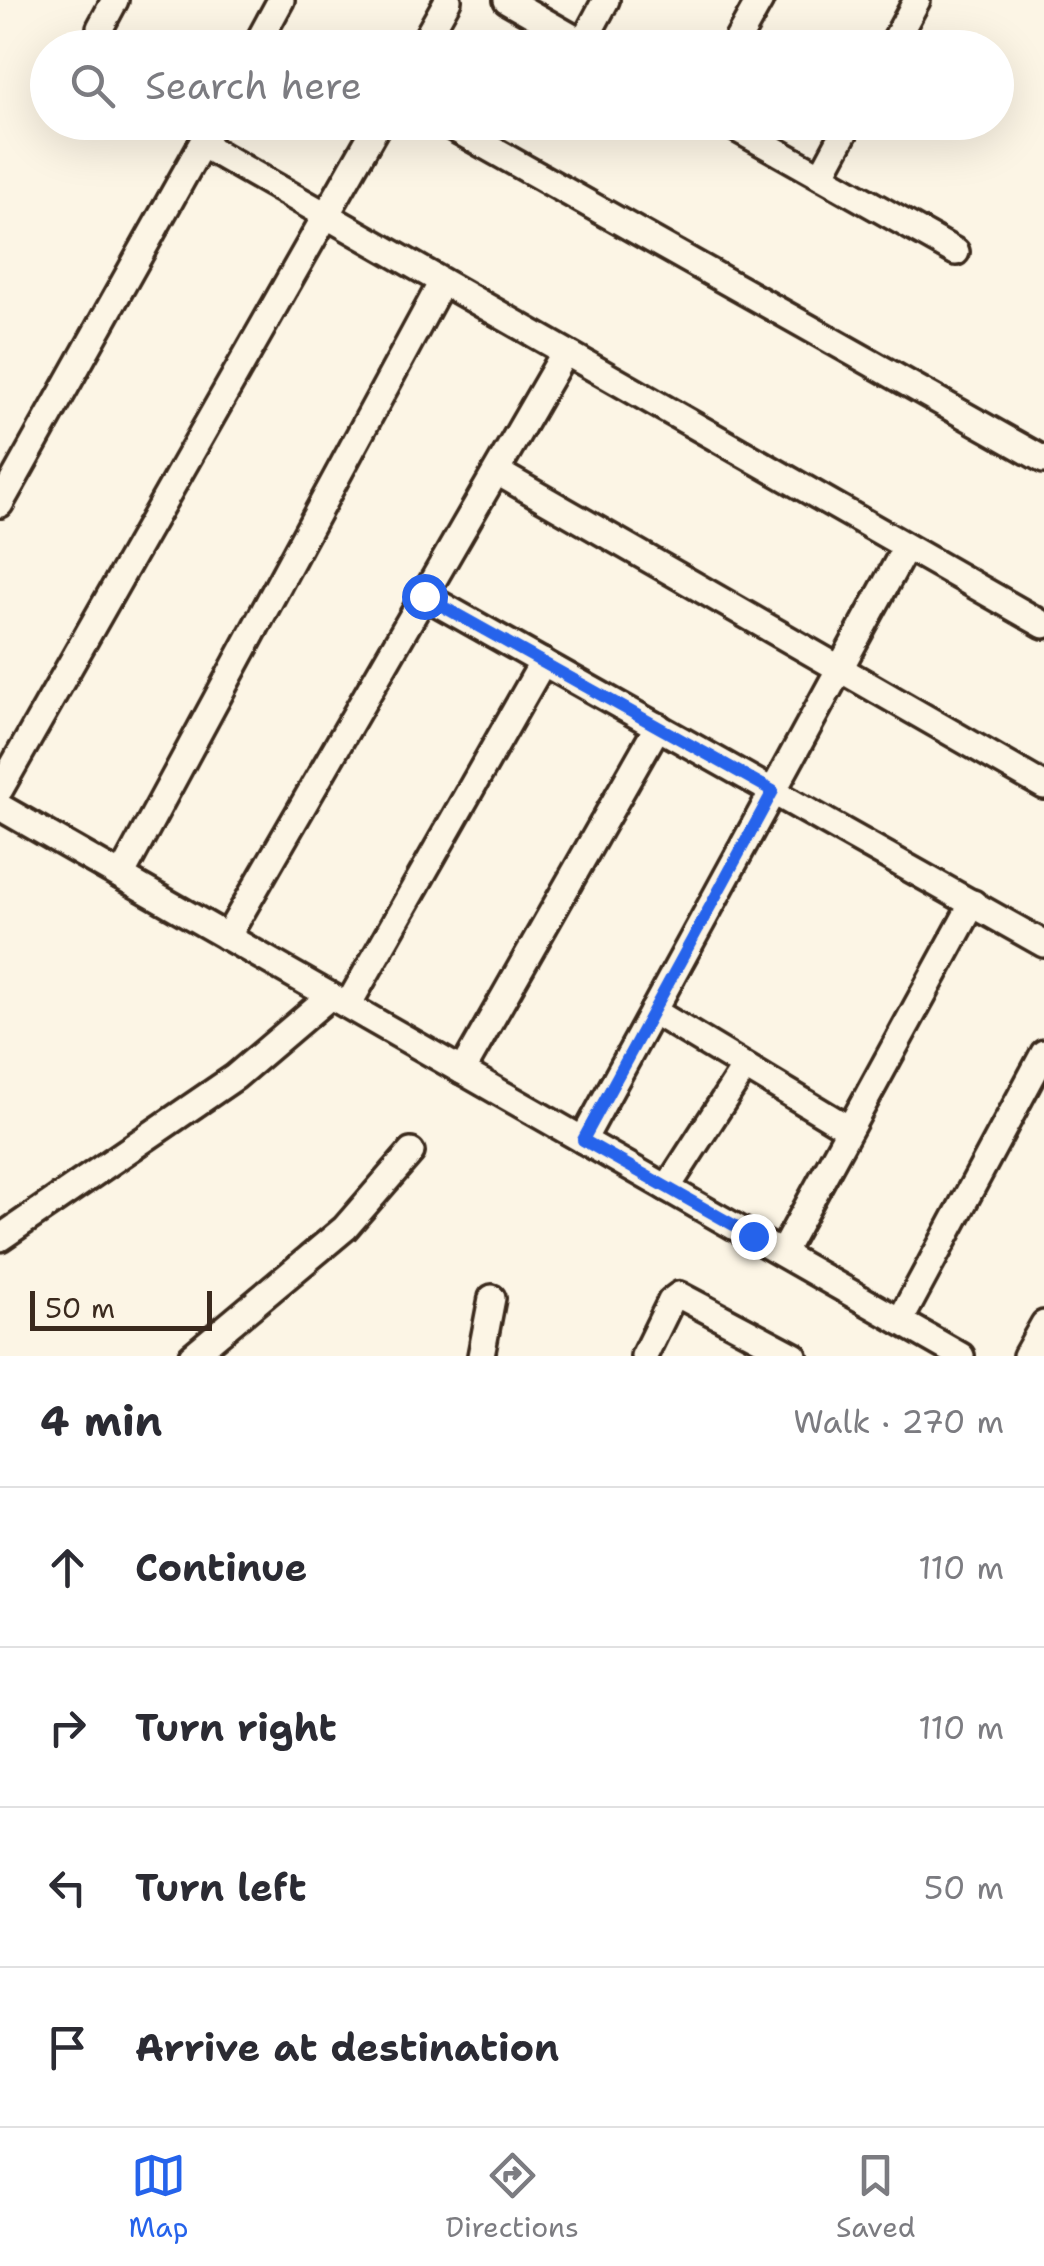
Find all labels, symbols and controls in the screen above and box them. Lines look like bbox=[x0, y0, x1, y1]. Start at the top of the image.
search box bbox=[30, 30, 1014, 140]
icon: search bbox=[65, 58, 120, 113]
text: Search here bbox=[145, 60, 362, 111]
route start bbox=[402, 574, 448, 620]
route end bbox=[731, 1214, 777, 1260]
scale bar bbox=[30, 1286, 212, 1330]
text: 50 m bbox=[45, 1289, 115, 1327]
text: 4 min bbox=[40, 1393, 162, 1449]
text: Walk · 270 m bbox=[793, 1400, 1004, 1443]
icon: ahead bbox=[40, 1540, 95, 1595]
text: Continue bbox=[135, 1542, 307, 1593]
text: 110 m bbox=[918, 1546, 1004, 1589]
icon: right bbox=[40, 1700, 95, 1755]
text: Turn right bbox=[135, 1702, 337, 1753]
text: 110 m bbox=[918, 1706, 1004, 1749]
icon: left bbox=[40, 1860, 95, 1915]
text: Turn left bbox=[135, 1862, 307, 1913]
text: 50 m bbox=[924, 1866, 1004, 1909]
icon: arrive bbox=[40, 2020, 95, 2075]
text: Arrive at destination bbox=[135, 2022, 559, 2073]
tab: Map bbox=[129, 2148, 188, 2246]
tab: Directions bbox=[445, 2148, 579, 2246]
tab: Saved bbox=[836, 2148, 915, 2246]

